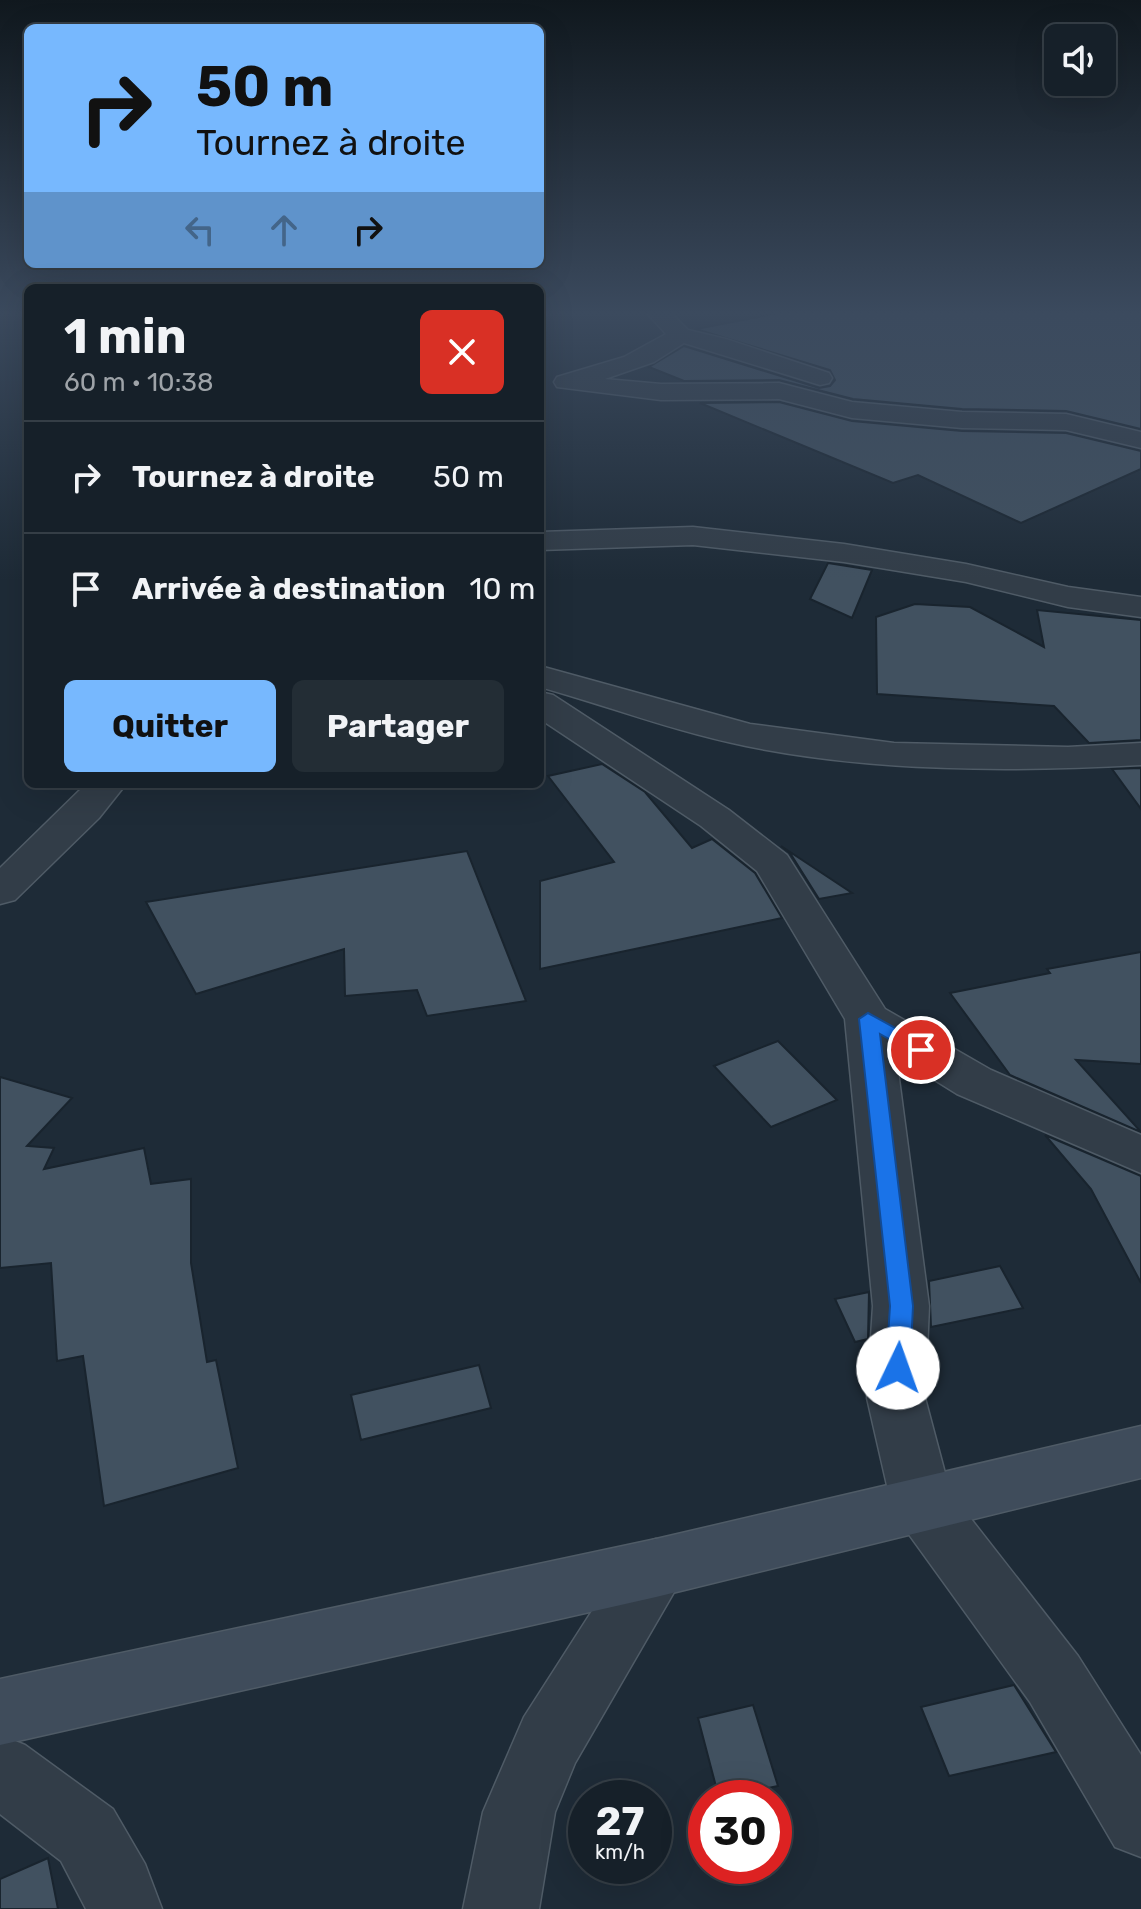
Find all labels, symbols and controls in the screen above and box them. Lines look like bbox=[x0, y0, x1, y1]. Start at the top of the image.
map controls bbox=[1044, 24, 1116, 96]
button: sound bbox=[1044, 24, 1116, 96]
text: 50 m bbox=[196, 54, 333, 120]
icon: right bbox=[64, 56, 168, 160]
text: Tournez à droite bbox=[196, 121, 466, 164]
icon: left bbox=[178, 208, 222, 252]
icon: ahead bbox=[262, 208, 306, 252]
icon: right bbox=[346, 208, 390, 252]
text: 1 min bbox=[64, 308, 187, 365]
button: close bbox=[420, 310, 504, 394]
text: 60 m · 10:38 bbox=[64, 367, 213, 398]
icon: right bbox=[64, 455, 108, 499]
text: Tournez à droite bbox=[132, 459, 375, 495]
text: 50 m bbox=[433, 459, 504, 495]
icon: arrive bbox=[64, 567, 108, 611]
text: Arrivée à destination bbox=[132, 571, 446, 607]
text: 10 m bbox=[470, 571, 536, 607]
button: Quitter bbox=[64, 680, 276, 772]
button: Partager bbox=[292, 680, 504, 772]
pin bbox=[887, 1016, 955, 1084]
icon: arrive bbox=[899, 1028, 943, 1072]
position arrow bbox=[856, 1326, 940, 1410]
speed limit sign: 30 bbox=[688, 1780, 792, 1884]
text: 27 bbox=[596, 1798, 644, 1845]
text: km/h bbox=[595, 1840, 645, 1864]

